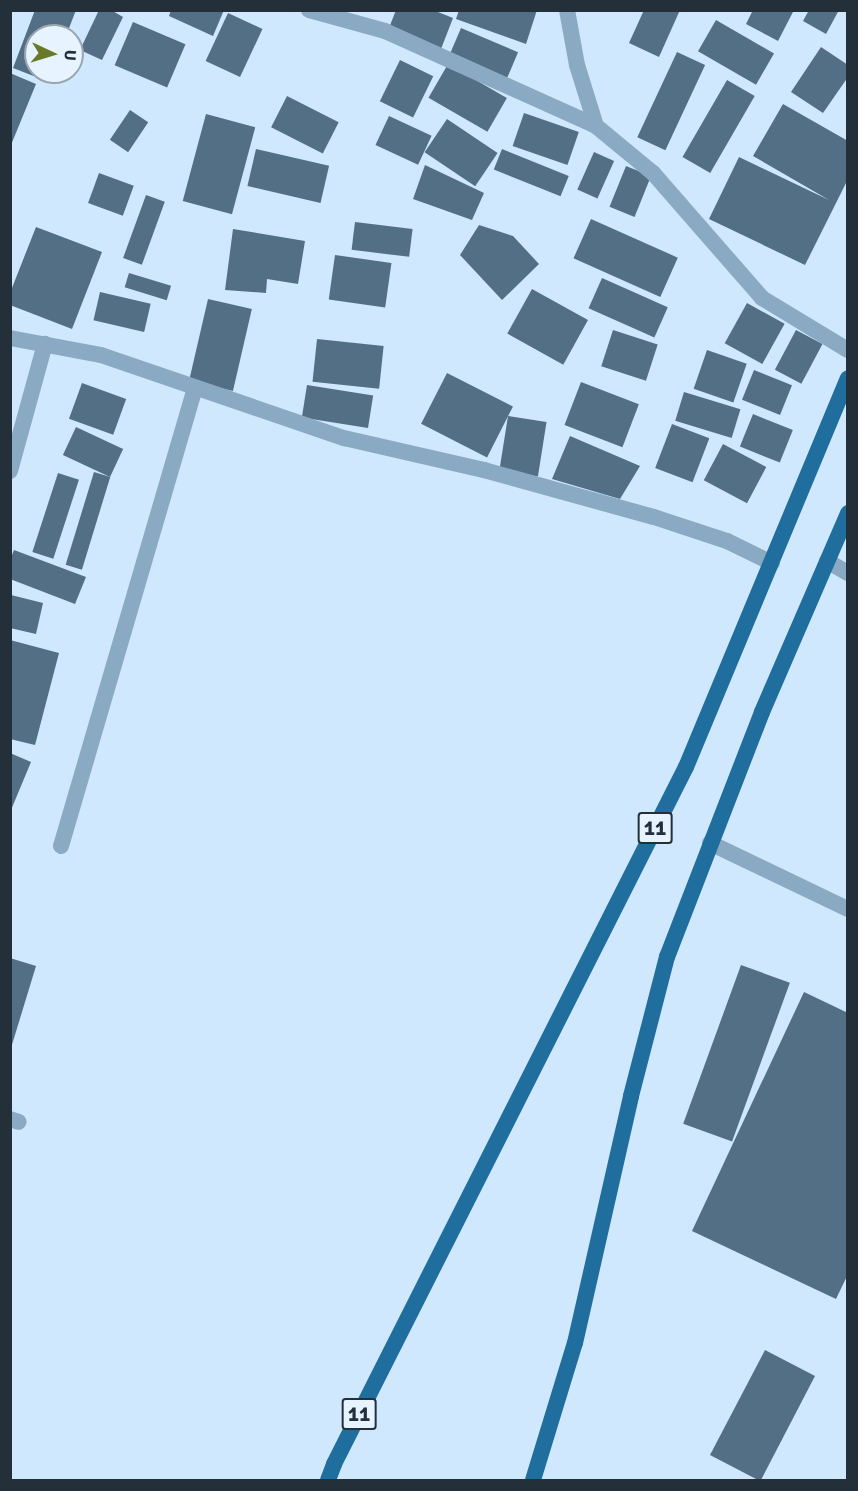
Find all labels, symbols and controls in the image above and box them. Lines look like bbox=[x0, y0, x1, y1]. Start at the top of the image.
north arrow bbox=[24, 24, 84, 84]
text: U bbox=[60, 49, 80, 61]
road number: 11 bbox=[637, 810, 673, 846]
road number: 11 bbox=[341, 1396, 377, 1432]

